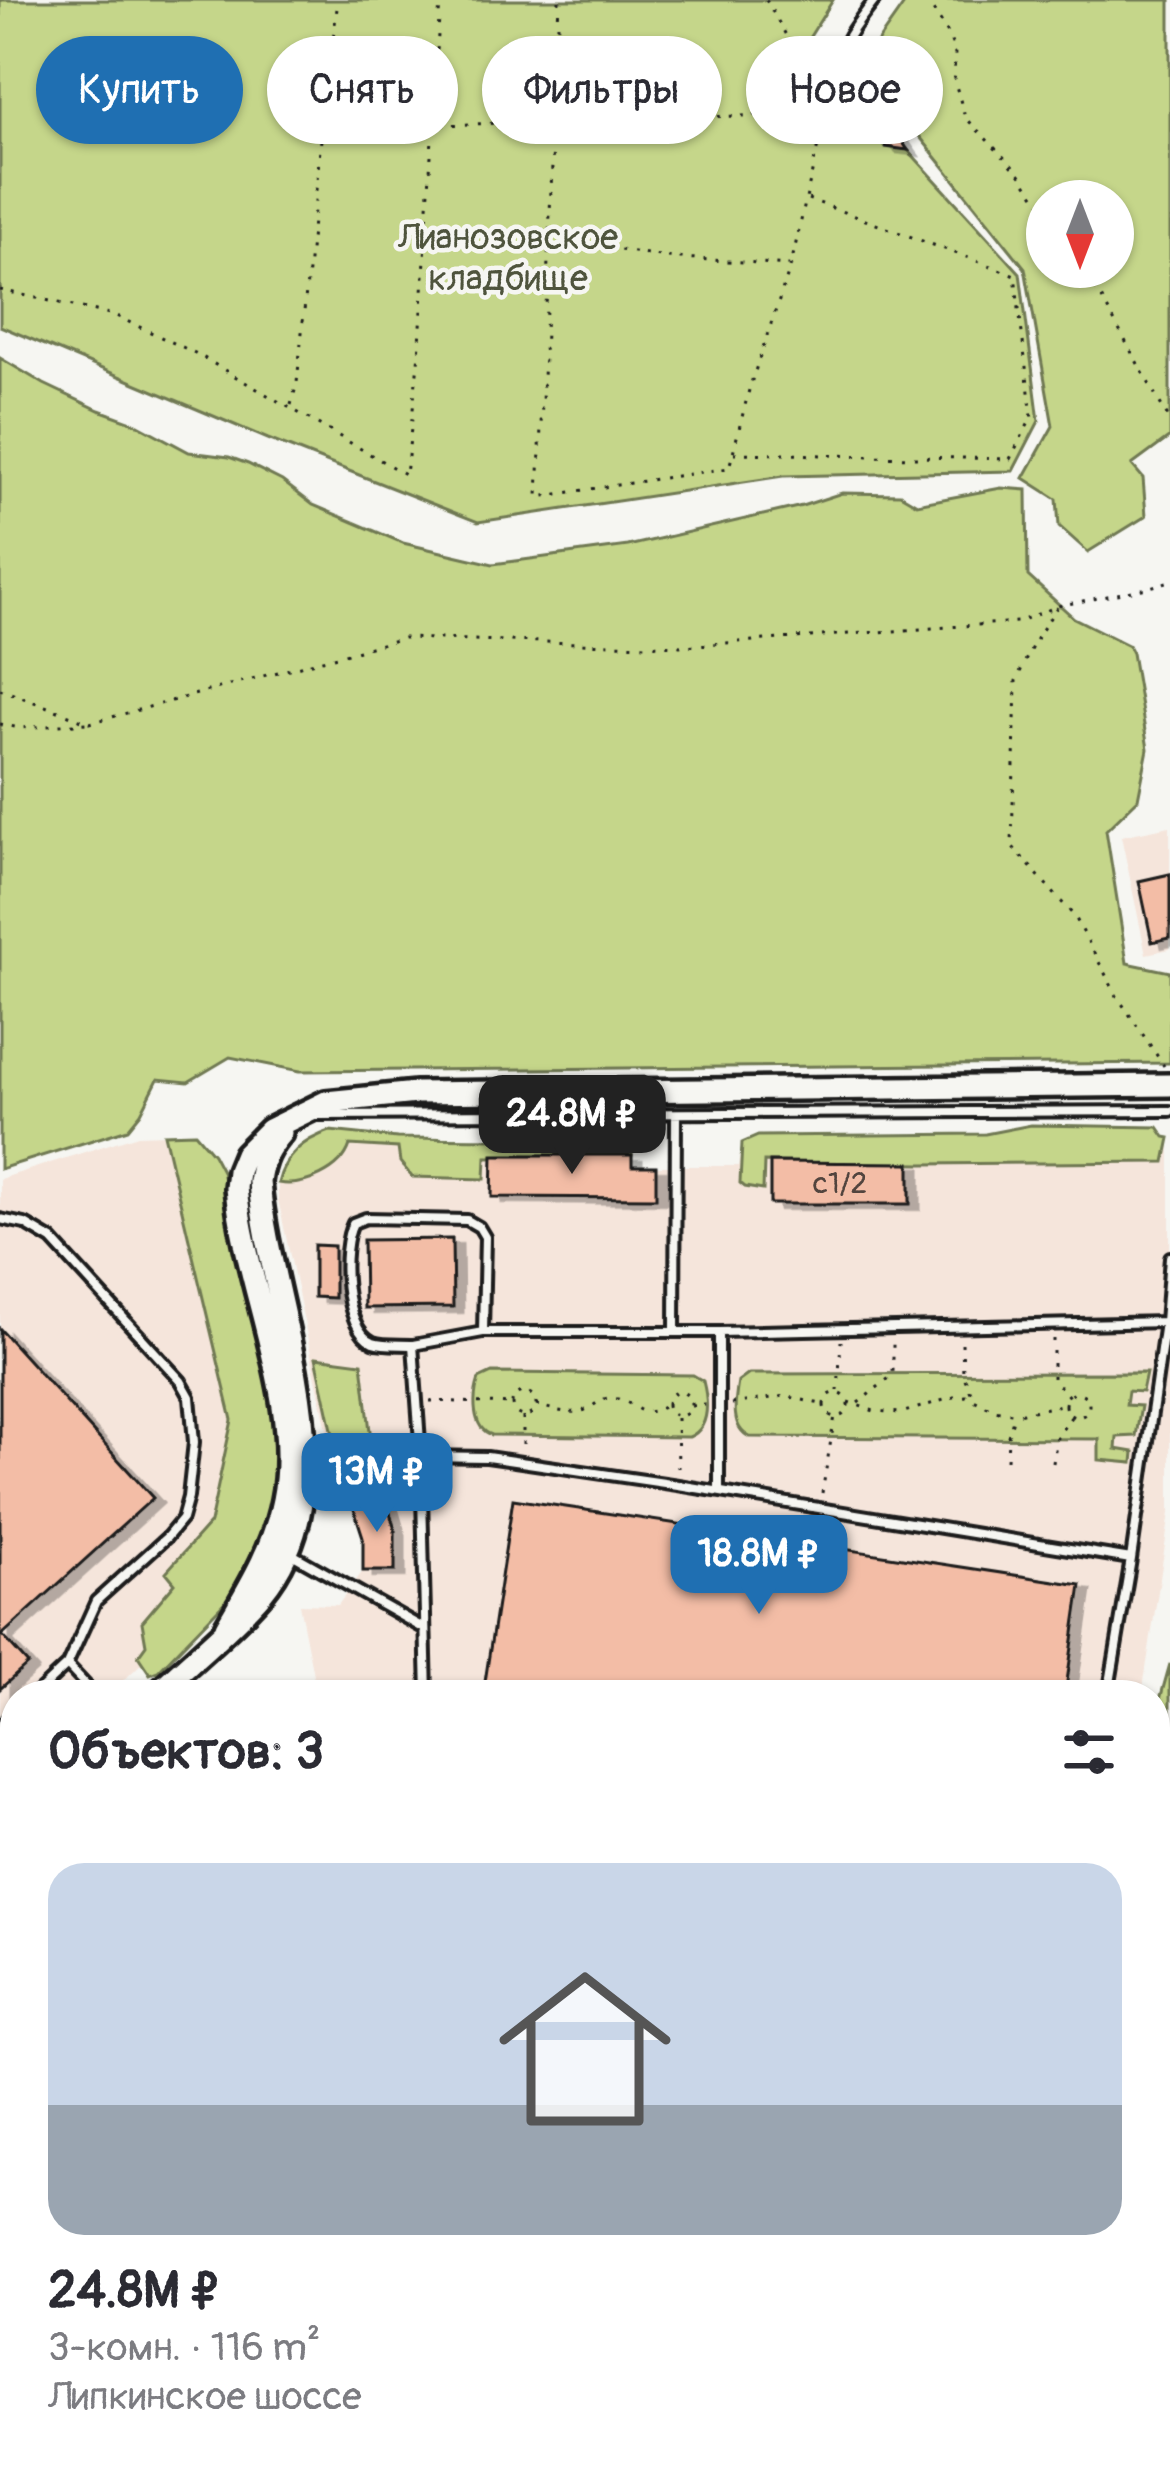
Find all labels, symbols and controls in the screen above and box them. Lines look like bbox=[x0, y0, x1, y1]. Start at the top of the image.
chip: Купить bbox=[36, 36, 243, 144]
chip: Снять bbox=[267, 36, 458, 144]
chip: Фильтры bbox=[482, 36, 722, 144]
chip: Новое bbox=[746, 36, 943, 144]
north arrow bbox=[1026, 180, 1134, 288]
map controls bbox=[1026, 180, 1134, 288]
park label: Лианозовское кладбище bbox=[397, 215, 618, 301]
pin: 24.8M ₽ bbox=[461, 1075, 683, 1177]
text: 24.8M ₽ bbox=[506, 1089, 638, 1138]
house number: с1/2 bbox=[813, 1165, 867, 1202]
pin: 13M ₽ bbox=[293, 1433, 461, 1535]
text: 13M ₽ bbox=[329, 1447, 425, 1496]
pin: 18.8M ₽ bbox=[648, 1515, 870, 1617]
text: 18.8M ₽ bbox=[697, 1529, 821, 1578]
icon: filters bbox=[1056, 1719, 1122, 1785]
text: Объектов: 3 bbox=[48, 1720, 324, 1784]
icon: home bbox=[477, 1941, 693, 2157]
text: 24.8M ₽ bbox=[48, 2259, 221, 2323]
text: 3-комн. · 116 m² bbox=[48, 2323, 320, 2372]
text: Липкинское шоссе bbox=[48, 2372, 362, 2421]

